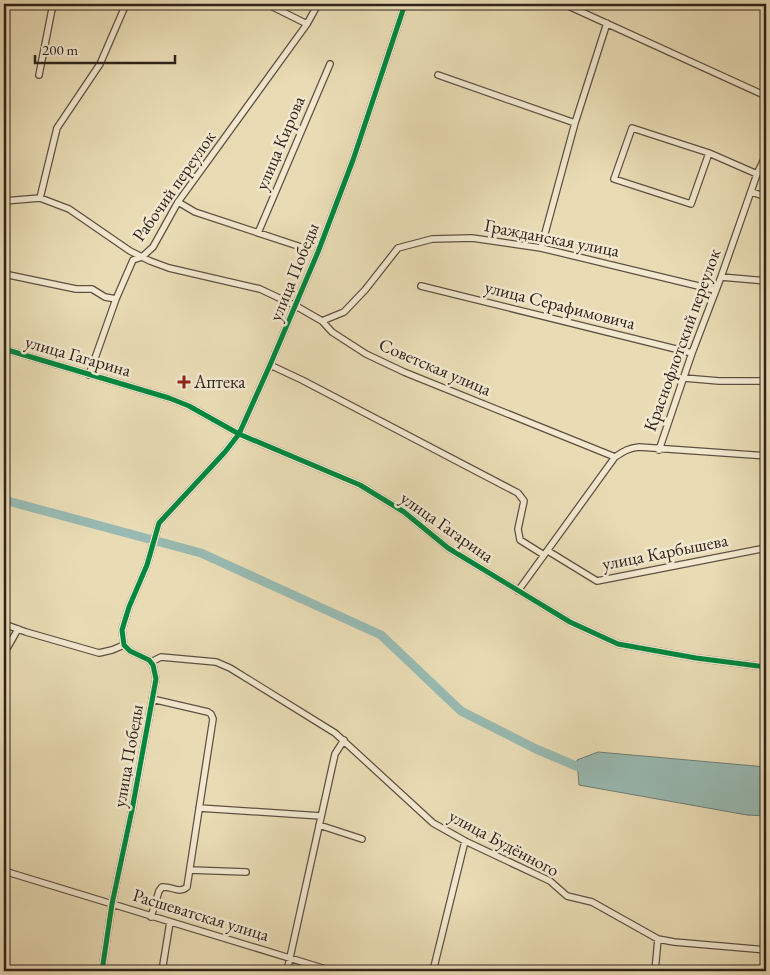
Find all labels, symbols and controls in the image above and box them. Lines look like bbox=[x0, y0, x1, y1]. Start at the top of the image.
scale bar bbox=[35, 32, 175, 64]
text: 200 m bbox=[42, 40, 79, 59]
street label: улица Кирова bbox=[249, 91, 310, 193]
street label: Рабочий переулок bbox=[127, 126, 221, 246]
street label: Гражданская улица bbox=[483, 213, 622, 262]
street label: улица Победы bbox=[263, 219, 324, 324]
street label: Краснофлотский переулок bbox=[638, 245, 725, 434]
street label: улица Серафимовича bbox=[483, 275, 638, 335]
street label: улица Гагарина bbox=[23, 329, 135, 382]
street label: Советская улица bbox=[375, 333, 496, 401]
place label: Аптека bbox=[193, 370, 246, 393]
marker: Аптека bbox=[178, 376, 190, 388]
street label: улица Гагарина bbox=[396, 486, 499, 568]
street label: улица Карбышева bbox=[600, 528, 731, 575]
street label: улица Победы bbox=[107, 703, 148, 809]
street label: улица Будённого bbox=[445, 804, 563, 881]
street label: Расшеватская улица bbox=[130, 883, 273, 946]

